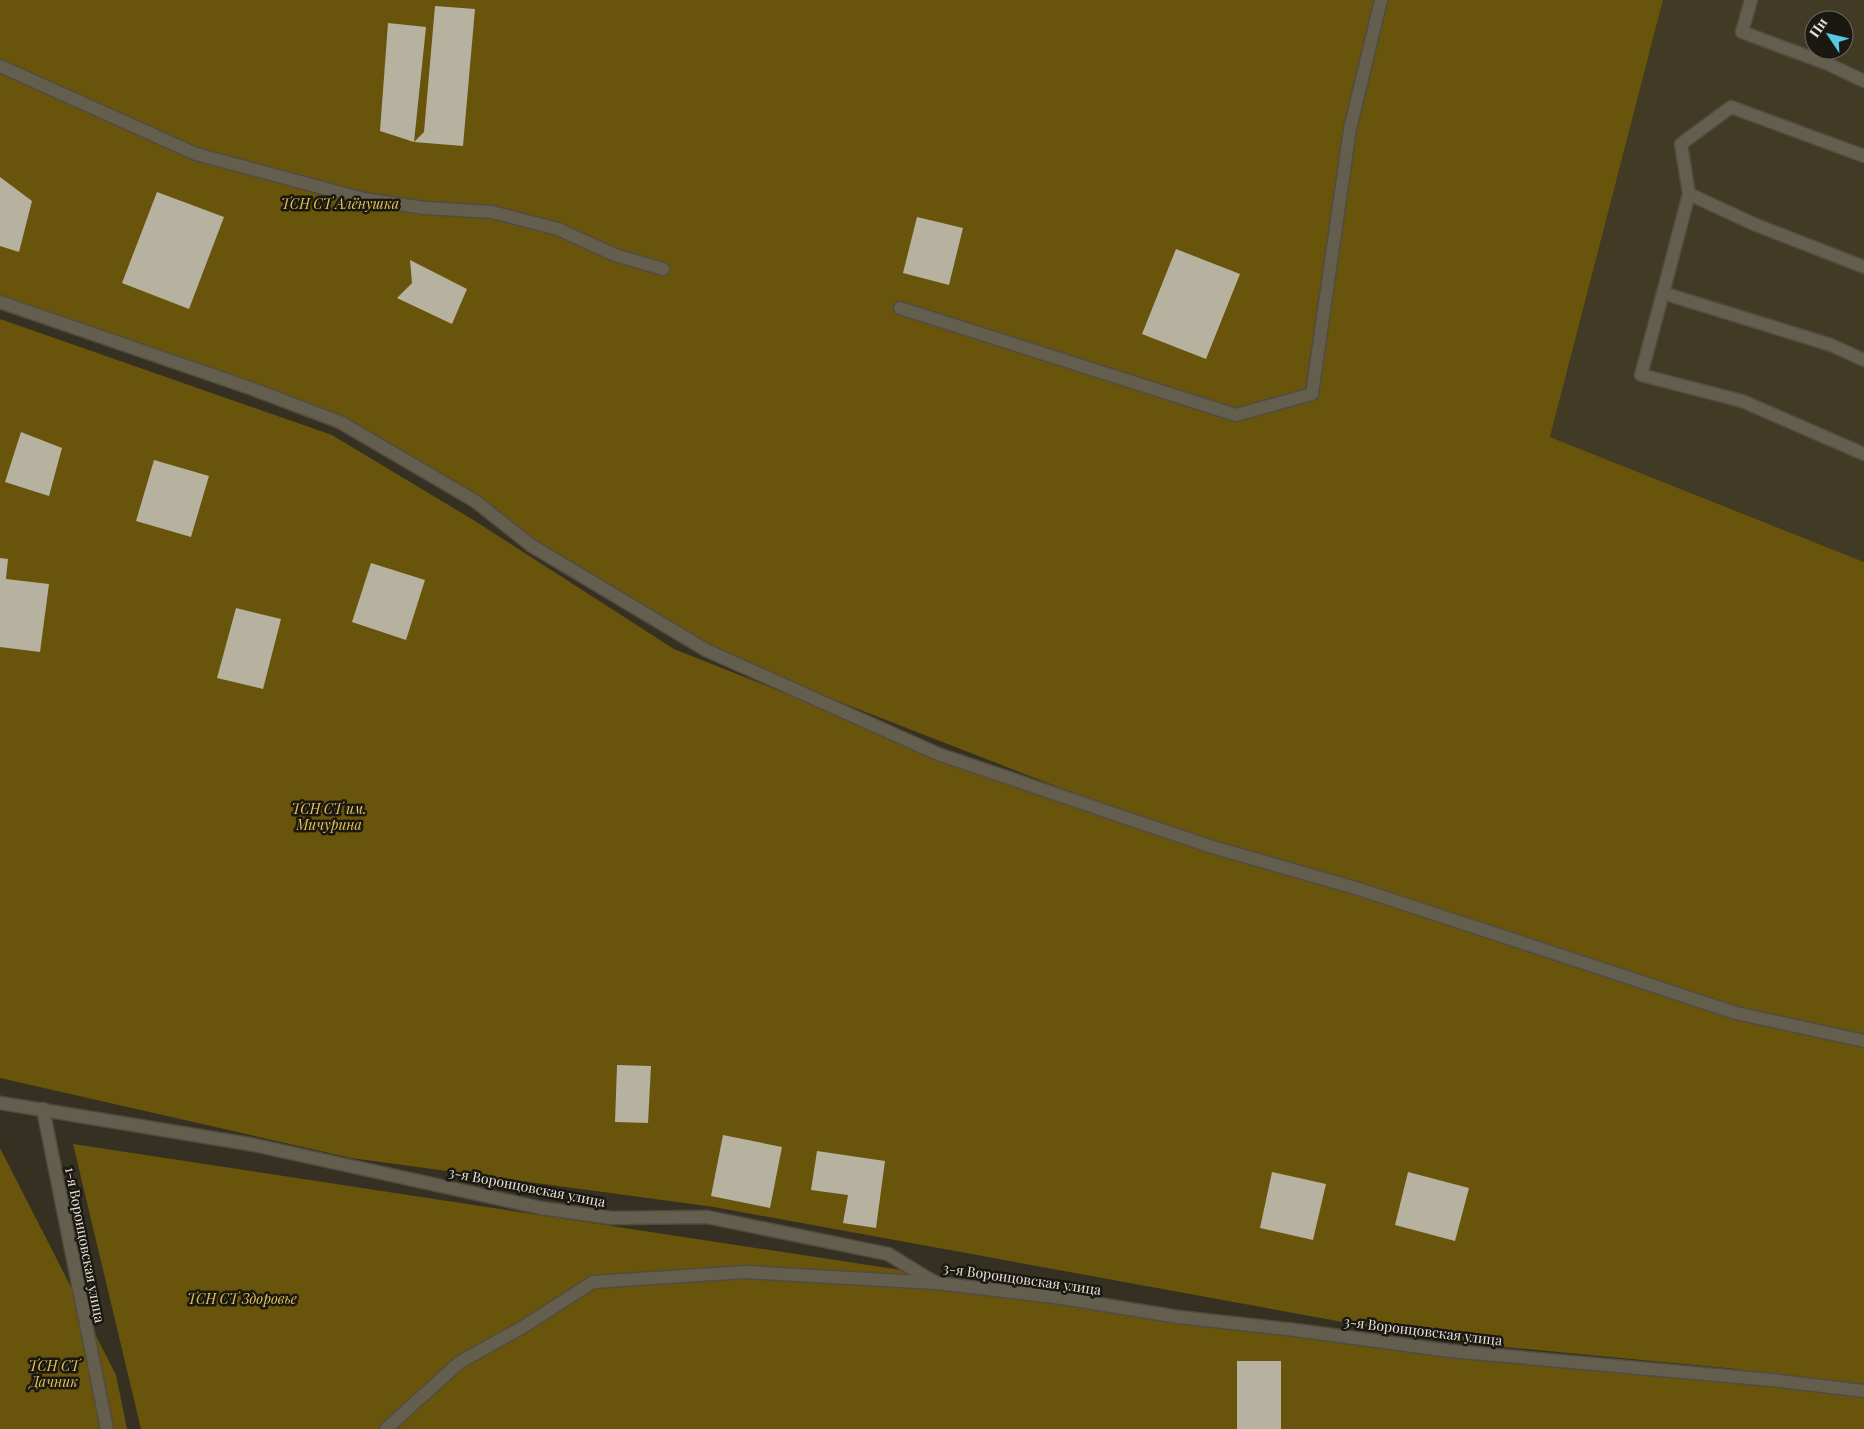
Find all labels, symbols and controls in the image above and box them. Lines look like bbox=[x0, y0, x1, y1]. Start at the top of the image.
north arrow bbox=[1804, 10, 1854, 60]
text: Пн bbox=[1804, 14, 1832, 41]
park label: ТСН СТ Алёнушка bbox=[281, 194, 399, 213]
park label: ТСН СТ им. Мичурина bbox=[291, 799, 367, 834]
street label: 3-я Воронцовская улица bbox=[447, 1162, 607, 1211]
street label: 1-я Воронцовская улица bbox=[61, 1165, 110, 1324]
street label: 3-я Воронцовская улица bbox=[942, 1258, 1102, 1299]
park label: ТСН СТ Здоровье bbox=[187, 1289, 297, 1308]
street label: 3-я Воронцовская улица bbox=[1343, 1311, 1503, 1350]
park label: ТСН СТ Дачник bbox=[27, 1356, 82, 1391]

